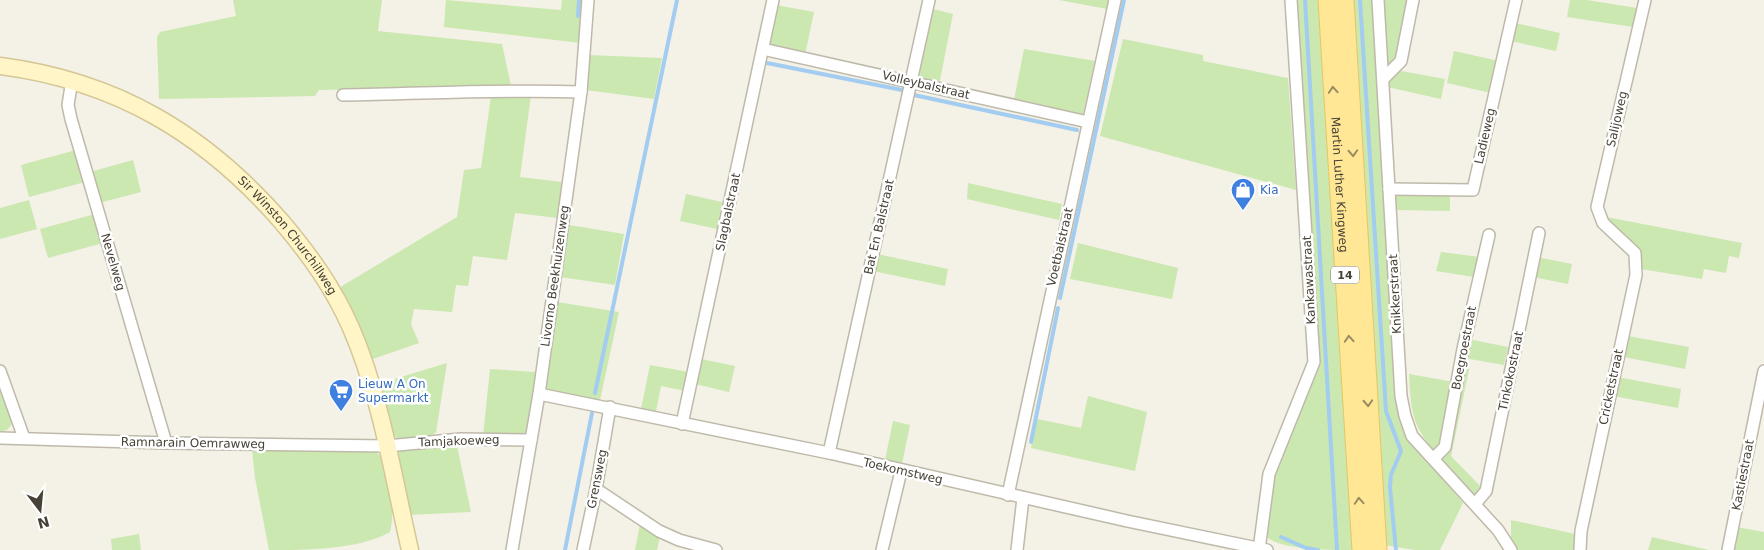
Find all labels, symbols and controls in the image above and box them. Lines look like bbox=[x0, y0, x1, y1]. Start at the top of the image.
street label: Volleybalstraat bbox=[881, 68, 971, 102]
one-way arrow bbox=[1328, 85, 1339, 93]
street label: Salijoweg bbox=[1604, 90, 1630, 148]
street label: Ladieweg bbox=[1472, 107, 1498, 165]
street label: Martin Luther Kingweg bbox=[1328, 116, 1351, 253]
one-way arrow bbox=[1348, 150, 1359, 158]
street label: Slagbalstraat bbox=[713, 171, 743, 252]
street label: Sir Winston Churchillweg bbox=[235, 173, 340, 297]
shop icon: Kia bbox=[1230, 177, 1256, 211]
street label: Bat En Balstraat bbox=[861, 178, 897, 276]
place label: Kia bbox=[1260, 183, 1279, 197]
street label: Livorno Beekhuizenweg bbox=[538, 204, 572, 348]
street label: Voetbalstraat bbox=[1044, 206, 1076, 288]
street label: Nevelweg bbox=[98, 232, 128, 292]
street label: Kankawastraat bbox=[1300, 235, 1318, 325]
street label: Knikkerstraat bbox=[1386, 253, 1404, 334]
road number: 14 bbox=[1331, 266, 1359, 284]
street label: Boegroestraat bbox=[1449, 305, 1479, 391]
street label: Tinkokostraat bbox=[1496, 330, 1526, 413]
one-way arrow bbox=[1343, 335, 1354, 343]
street label: Cricketstraat bbox=[1596, 348, 1626, 426]
place label: Lieuw A On Supermarkt bbox=[358, 377, 429, 405]
supermarket icon: Lieuw A On Supermarkt bbox=[328, 378, 354, 412]
one-way arrow bbox=[1362, 399, 1373, 407]
street label: Tamjakoeweg bbox=[417, 433, 500, 449]
street label: Ramnarain Oemrawweg bbox=[121, 435, 265, 451]
street label: Kastiestraat bbox=[1729, 438, 1757, 512]
street label: Grensweg bbox=[584, 448, 610, 510]
street label: Toekomstweg bbox=[861, 455, 944, 487]
north arrow bbox=[15, 485, 65, 535]
one-way arrow bbox=[1354, 497, 1365, 505]
text: N bbox=[36, 513, 51, 532]

